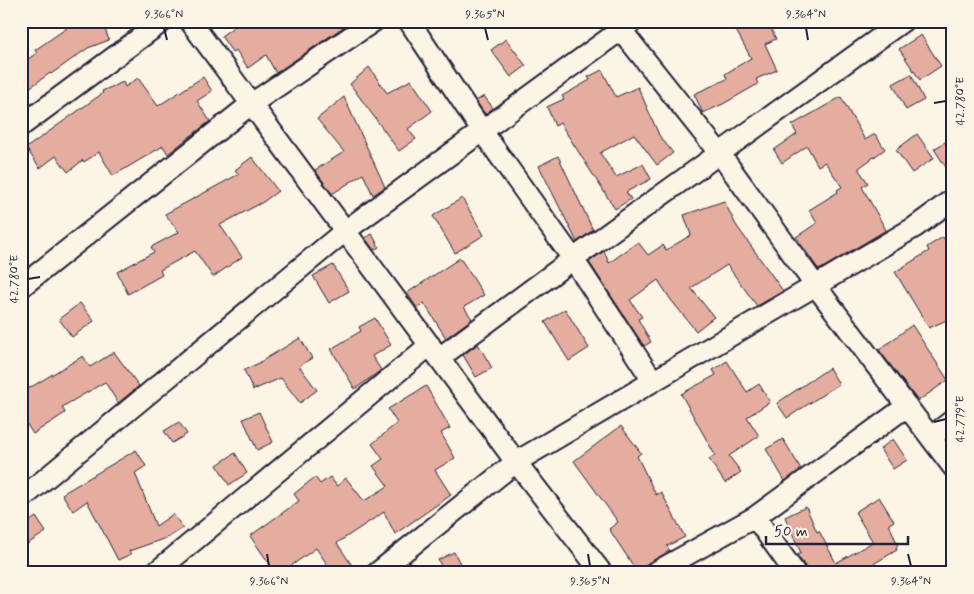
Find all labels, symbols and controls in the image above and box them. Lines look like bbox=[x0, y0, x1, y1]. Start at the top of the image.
text: 9.366°N bbox=[145, 7, 183, 23]
text: 9.365°N bbox=[465, 7, 505, 23]
text: 9.364°N bbox=[786, 7, 826, 23]
text: 42.780°E bbox=[953, 77, 969, 125]
text: 42.780°E bbox=[7, 255, 23, 303]
text: 42.779°E bbox=[953, 396, 969, 442]
scale bar bbox=[766, 514, 909, 546]
text: 50 m bbox=[774, 522, 808, 542]
text: 9.366°N bbox=[250, 574, 288, 590]
text: 9.365°N bbox=[570, 574, 610, 590]
text: 9.364°N bbox=[891, 574, 931, 590]

